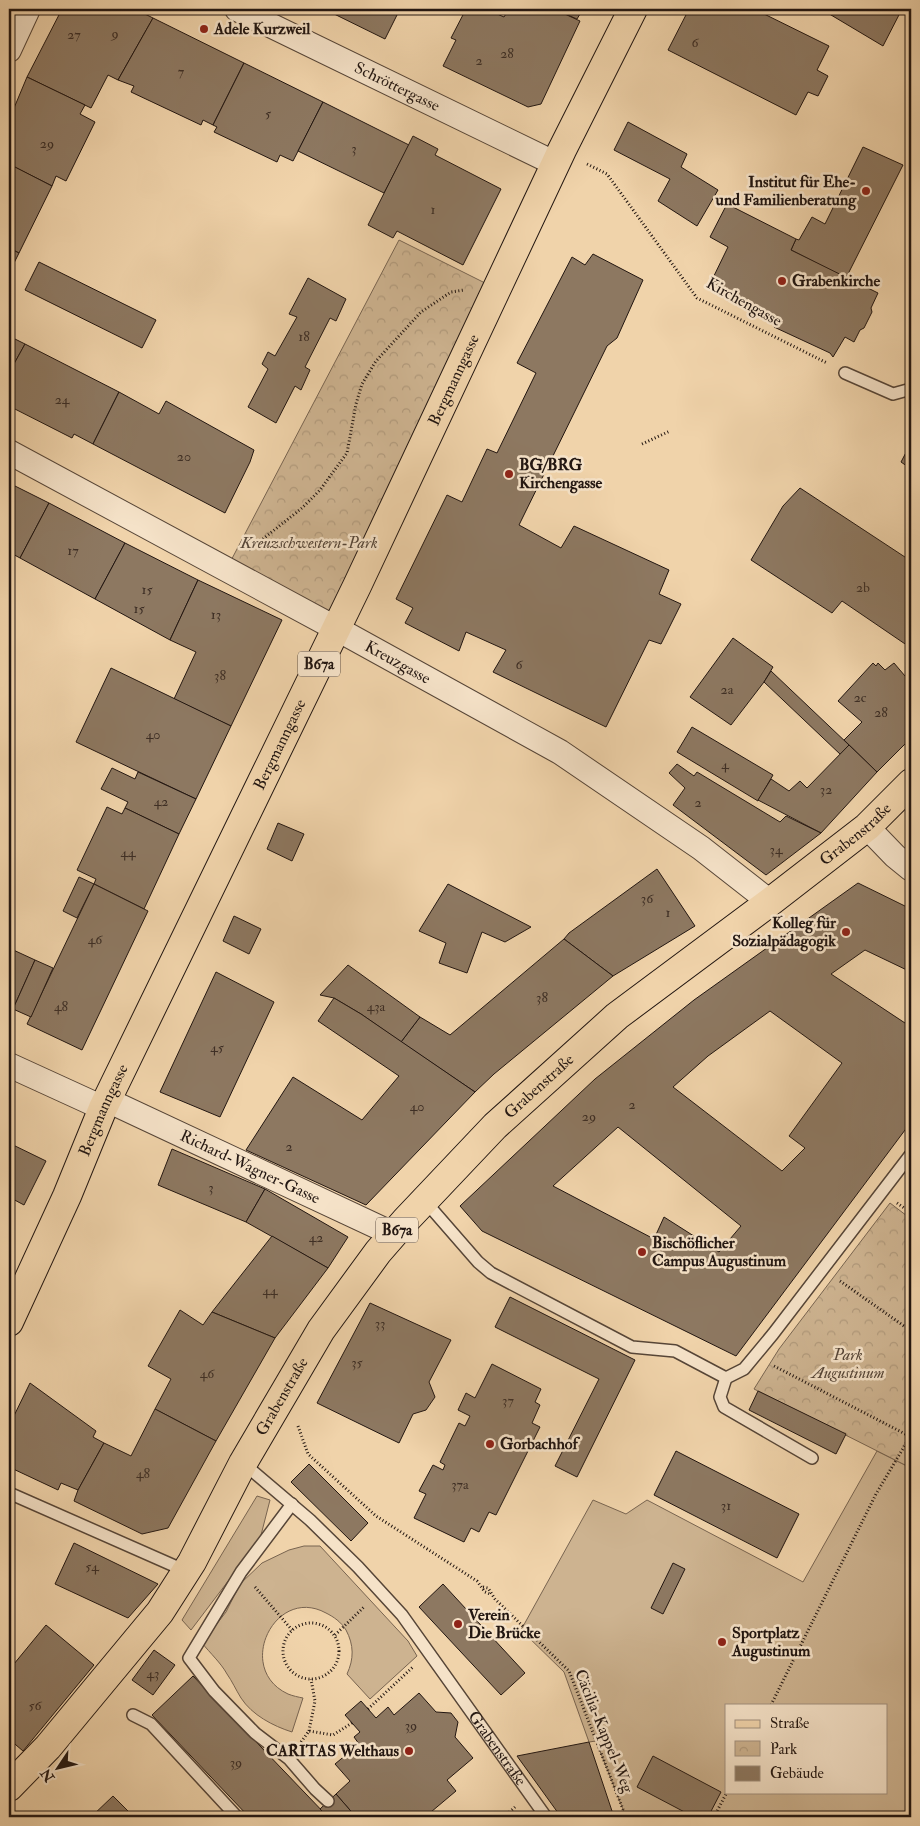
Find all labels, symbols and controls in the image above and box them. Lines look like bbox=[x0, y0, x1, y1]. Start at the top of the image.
place label: Adele Kurzweil bbox=[213, 19, 311, 39]
marker: Adele Kurzweil bbox=[198, 23, 210, 35]
house number: 9 bbox=[110, 25, 119, 42]
house number: 27 bbox=[67, 26, 81, 43]
house number: 6 bbox=[691, 34, 699, 51]
house number: 28 bbox=[500, 45, 514, 62]
house number: 2 bbox=[475, 52, 483, 69]
street label: Schröttergasse bbox=[351, 58, 443, 116]
house number: 7 bbox=[178, 63, 185, 80]
house number: 5 bbox=[265, 105, 272, 122]
house number: 29 bbox=[40, 135, 54, 152]
house number: 3 bbox=[351, 140, 357, 157]
place label: Institut für Ehe- und Familienberatung bbox=[715, 172, 857, 211]
marker: Institut für Ehe- und Familienberatung bbox=[860, 185, 872, 197]
house number: 1 bbox=[431, 201, 436, 218]
place label: Grabenkirche bbox=[792, 271, 880, 291]
street label: Kirchengasse bbox=[703, 273, 786, 331]
marker: Grabenkirche bbox=[776, 275, 788, 287]
house number: 18 bbox=[298, 328, 310, 345]
street label: Bergmanngasse bbox=[424, 331, 484, 429]
house number: 24 bbox=[55, 391, 71, 408]
house number: 20 bbox=[177, 448, 191, 465]
place label: BG/BRG Kirchengasse bbox=[519, 455, 603, 494]
marker: BG/BRG Kirchengasse bbox=[503, 468, 515, 480]
park label: Kreuzschwestern-Park bbox=[239, 533, 378, 553]
house number: 17 bbox=[67, 542, 79, 559]
house number: 2b bbox=[856, 579, 870, 596]
house number: 15 bbox=[141, 581, 153, 598]
house number: 15 bbox=[133, 600, 145, 617]
house number: 13 bbox=[211, 606, 221, 623]
street label: Kreuzgasse bbox=[361, 636, 434, 689]
road number: B67a bbox=[298, 652, 340, 676]
house number: 6 bbox=[515, 656, 523, 673]
house number: 38 bbox=[214, 667, 226, 684]
house number: 2a bbox=[721, 681, 734, 698]
house number: 2c bbox=[854, 689, 867, 706]
street label: Bergmanngasse bbox=[249, 696, 311, 793]
house number: 28 bbox=[874, 704, 888, 721]
house number: 40 bbox=[146, 726, 160, 743]
house number: 4 bbox=[721, 756, 730, 773]
house number: 32 bbox=[820, 781, 832, 798]
house number: 42 bbox=[154, 793, 168, 810]
house number: 2 bbox=[694, 794, 702, 811]
street label: Grabenstraße bbox=[816, 798, 896, 870]
house number: 34 bbox=[770, 841, 784, 858]
house number: 44 bbox=[120, 844, 137, 861]
house number: 36 bbox=[641, 890, 654, 907]
house number: 1 bbox=[666, 904, 671, 921]
place label: Kolleg für Sozialpädagogik bbox=[732, 913, 837, 952]
marker: Kolleg für Sozialpädagogik bbox=[840, 926, 852, 938]
house number: 46 bbox=[88, 931, 103, 948]
house number: 38 bbox=[536, 989, 548, 1006]
house number: 48 bbox=[54, 998, 68, 1015]
house number: 43a bbox=[367, 998, 386, 1015]
house number: 45 bbox=[210, 1039, 225, 1056]
street label: Grabenstraße bbox=[500, 1049, 578, 1123]
street label: Bergmanngasse bbox=[74, 1061, 133, 1159]
house number: 2 bbox=[628, 1096, 636, 1113]
house number: 40 bbox=[410, 1098, 424, 1115]
house number: 29 bbox=[582, 1108, 596, 1125]
street label: Richard-Wagner-Gasse bbox=[177, 1126, 324, 1209]
house number: 2 bbox=[285, 1138, 293, 1155]
house number: 3 bbox=[208, 1179, 214, 1196]
road number: B67a bbox=[376, 1218, 418, 1242]
house number: 42 bbox=[309, 1229, 323, 1246]
place label: Bischöflicher Campus Augustinum bbox=[652, 1233, 787, 1272]
marker: Bischöflicher Campus Augustinum bbox=[636, 1246, 648, 1258]
house number: 44 bbox=[262, 1282, 279, 1299]
house number: 33 bbox=[375, 1315, 385, 1332]
park label: Park Augustinum bbox=[810, 1345, 885, 1383]
street label: Grabenstraße bbox=[251, 1354, 313, 1439]
house number: 35 bbox=[351, 1354, 364, 1371]
house number: 46 bbox=[200, 1365, 215, 1382]
house number: 37 bbox=[502, 1392, 514, 1409]
place label: Gorbachhof bbox=[500, 1434, 580, 1454]
marker: Gorbachhof bbox=[484, 1438, 496, 1450]
house number: 48 bbox=[136, 1465, 150, 1482]
house number: 37a bbox=[451, 1476, 469, 1493]
house number: 31 bbox=[721, 1497, 731, 1514]
house number: 54 bbox=[85, 1558, 100, 1575]
place label: Verein Die Brücke bbox=[467, 1605, 541, 1643]
marker: Verein Die Brücke bbox=[452, 1618, 464, 1630]
place label: Sportplatz Augustinum bbox=[731, 1623, 811, 1662]
marker: Sportplatz Augustinum bbox=[716, 1636, 728, 1648]
house number: 43 bbox=[147, 1665, 159, 1682]
street label: Cäcilia-Kappel-Weg bbox=[569, 1666, 638, 1797]
house number: 56 bbox=[28, 1697, 43, 1714]
legend bbox=[725, 1704, 888, 1794]
street label: Grabenstraße bbox=[464, 1707, 531, 1790]
text: Straße bbox=[770, 1714, 809, 1733]
house number: 39 bbox=[405, 1717, 417, 1734]
text: Park bbox=[770, 1740, 797, 1759]
place label: CARITAS Welthaus bbox=[266, 1741, 400, 1761]
north arrow bbox=[32, 1744, 82, 1794]
marker: CARITAS Welthaus bbox=[403, 1745, 415, 1757]
house number: 39 bbox=[230, 1754, 242, 1771]
text: Gebäude bbox=[770, 1764, 824, 1783]
text: N bbox=[37, 1765, 59, 1786]

